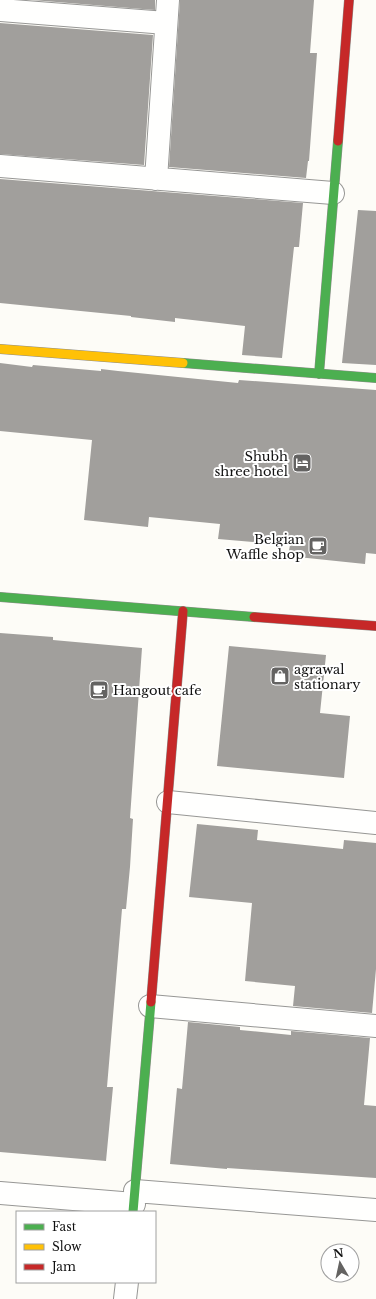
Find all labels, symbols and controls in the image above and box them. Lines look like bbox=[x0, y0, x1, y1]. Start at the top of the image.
place label: Shubh shree hotel bbox=[214, 448, 288, 480]
hotel icon: Shubh shree hotel bbox=[291, 452, 313, 474]
place label: Belgian Waffle shop bbox=[225, 531, 304, 563]
cafe icon: Belgian Waffle shop bbox=[307, 535, 329, 557]
place label: agrawal stationary bbox=[294, 661, 361, 693]
shop icon: agrawal stationary bbox=[269, 665, 291, 687]
cafe icon: Hangout cafe bbox=[88, 679, 110, 701]
place label: Hangout cafe bbox=[113, 682, 202, 699]
legend bbox=[16, 1211, 156, 1283]
text: Fast bbox=[52, 1219, 77, 1234]
text: Slow bbox=[52, 1239, 82, 1254]
north arrow bbox=[320, 1243, 360, 1283]
text: N bbox=[332, 1245, 345, 1261]
text: Jam bbox=[50, 1259, 76, 1274]

